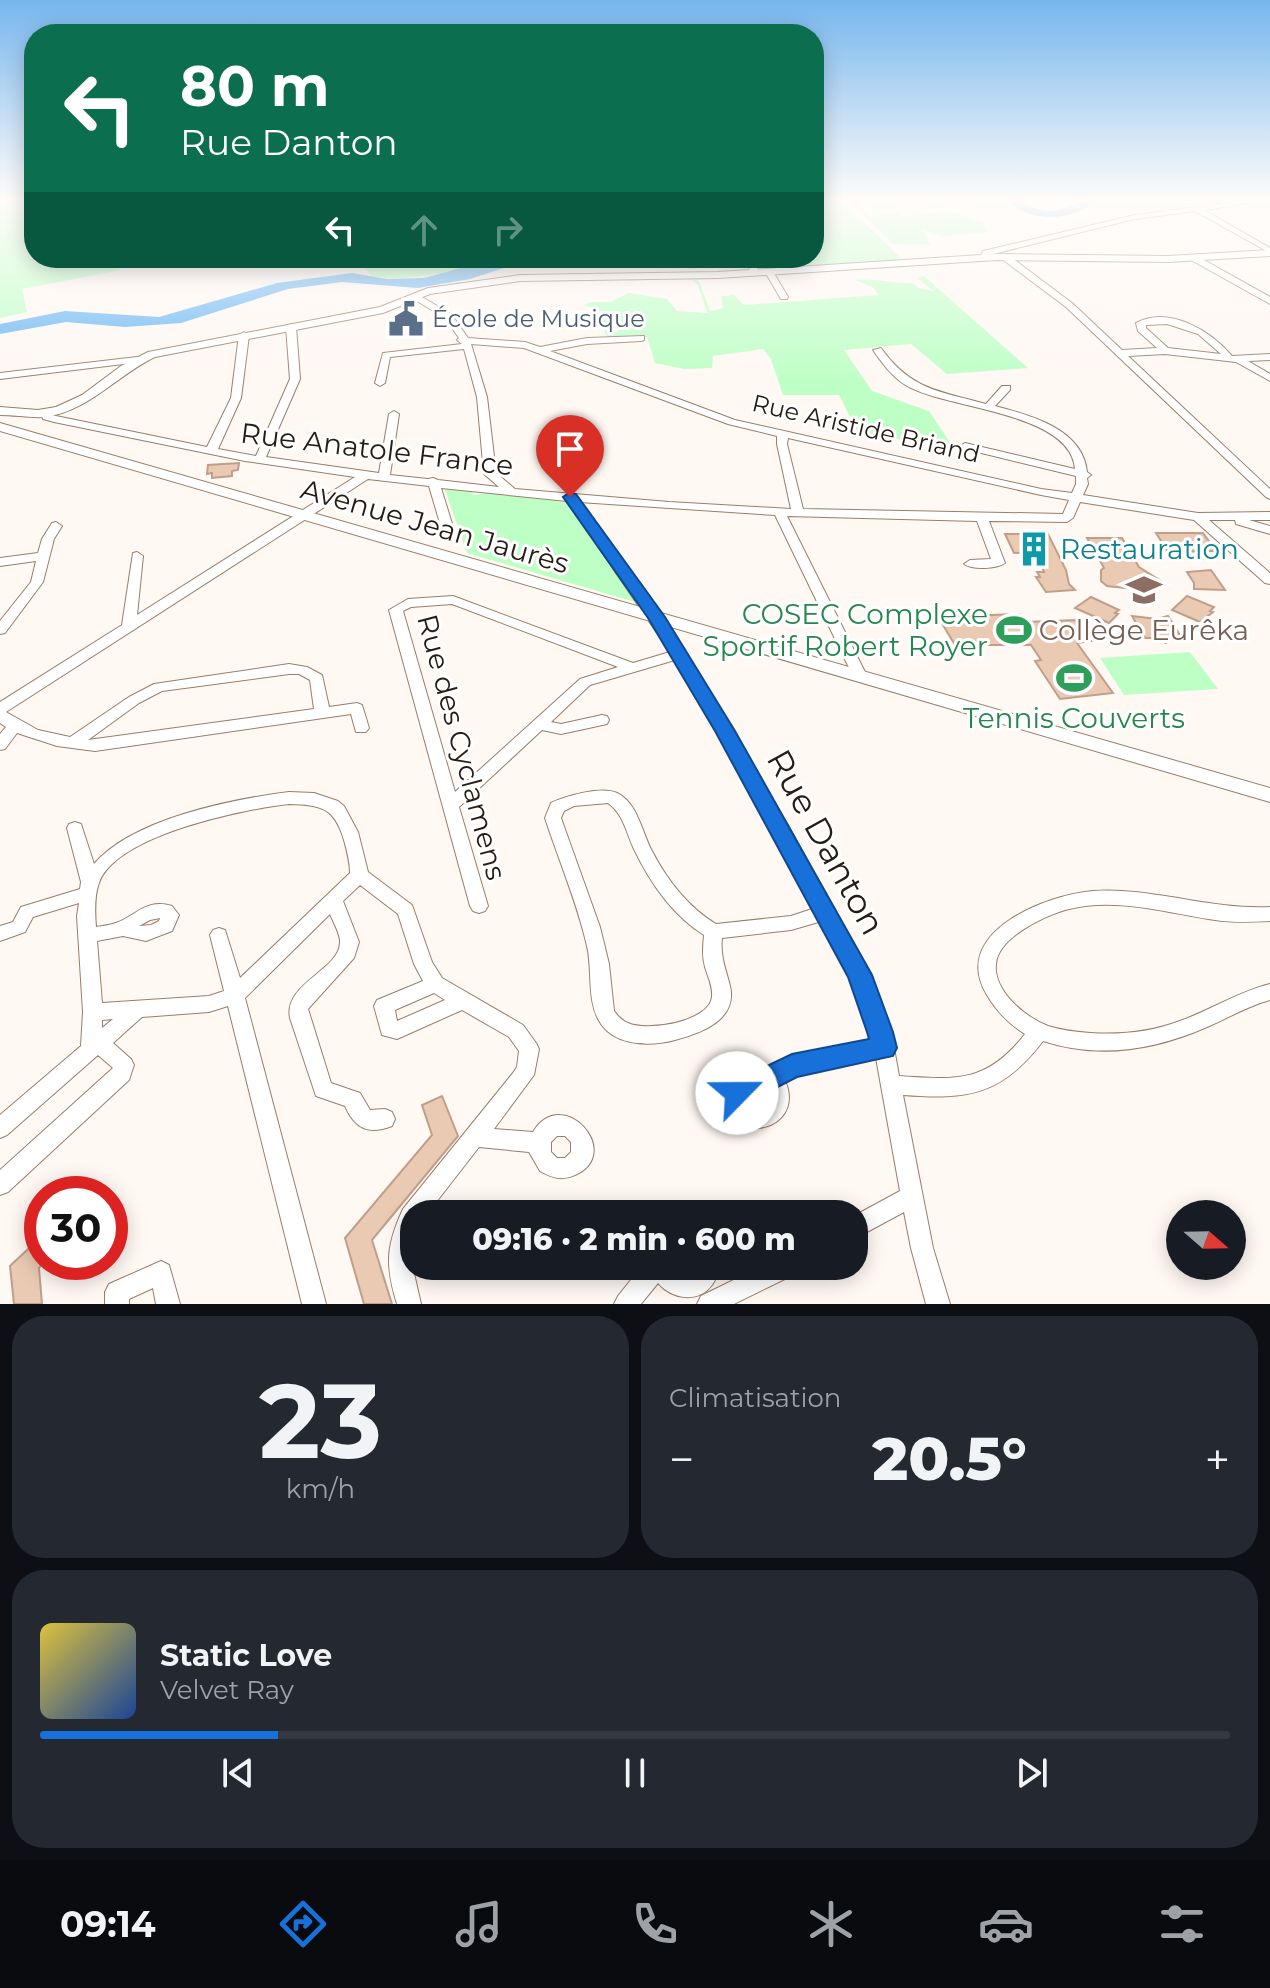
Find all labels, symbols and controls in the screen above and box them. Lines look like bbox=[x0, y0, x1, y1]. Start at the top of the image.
text: 80 m bbox=[180, 52, 330, 120]
icon: left bbox=[48, 56, 152, 160]
text: Rue Danton bbox=[180, 120, 398, 164]
icon: left bbox=[318, 208, 362, 252]
icon: ahead bbox=[402, 208, 446, 252]
icon: right bbox=[486, 208, 530, 252]
public building icon: École de Musique bbox=[387, 300, 425, 338]
place label: École de Musique bbox=[432, 304, 645, 333]
street label: Rue Aristide Briand bbox=[749, 388, 983, 469]
street label: Rue Anatole France bbox=[239, 415, 515, 483]
pin bbox=[536, 415, 604, 497]
icon: arrive bbox=[548, 427, 592, 471]
street label: Avenue Jean Jaurès bbox=[297, 471, 573, 581]
building icon: Restauration bbox=[1015, 530, 1053, 568]
place label: Restauration bbox=[1060, 532, 1239, 566]
school or university icon: Collège Eurêka bbox=[1125, 571, 1163, 609]
place label: COSEC Complexe Sportif Robert Royer bbox=[703, 597, 988, 663]
street label: Rue des Cyclamens bbox=[410, 610, 514, 884]
sports icon: COSEC Complexe Sportif Robert Royer bbox=[995, 611, 1033, 649]
place label: Collège Eurêka bbox=[1039, 613, 1249, 647]
sports icon: Tennis Couverts bbox=[1055, 659, 1093, 697]
place label: Tennis Couverts bbox=[963, 701, 1185, 735]
street label: Rue Danton bbox=[758, 742, 894, 942]
position arrow bbox=[695, 1051, 779, 1135]
speed limit sign: 30 bbox=[24, 1176, 128, 1280]
north arrow bbox=[1166, 1200, 1246, 1280]
map controls bbox=[1166, 1200, 1246, 1280]
text: 09:16 · 2 min · 600 m bbox=[472, 1221, 796, 1258]
text: 23 bbox=[259, 1357, 382, 1484]
text: Climatisation bbox=[669, 1382, 841, 1414]
text: 20.5° bbox=[872, 1422, 1027, 1495]
text: − bbox=[669, 1432, 694, 1486]
text: + bbox=[1205, 1432, 1230, 1486]
text: km/h bbox=[286, 1473, 355, 1505]
text: Static Love bbox=[160, 1637, 332, 1674]
text: Velvet Ray bbox=[160, 1674, 294, 1706]
icon: previous bbox=[216, 1751, 260, 1795]
icon: pause bbox=[613, 1751, 657, 1795]
icon: next bbox=[1010, 1751, 1054, 1795]
icon: directions bbox=[275, 1896, 331, 1952]
icon: music bbox=[451, 1896, 507, 1952]
icon: phone bbox=[627, 1896, 683, 1952]
icon: climate bbox=[803, 1896, 859, 1952]
icon: car bbox=[978, 1896, 1034, 1952]
icon: filters bbox=[1154, 1896, 1210, 1952]
text: 09:14 bbox=[60, 1902, 156, 1946]

